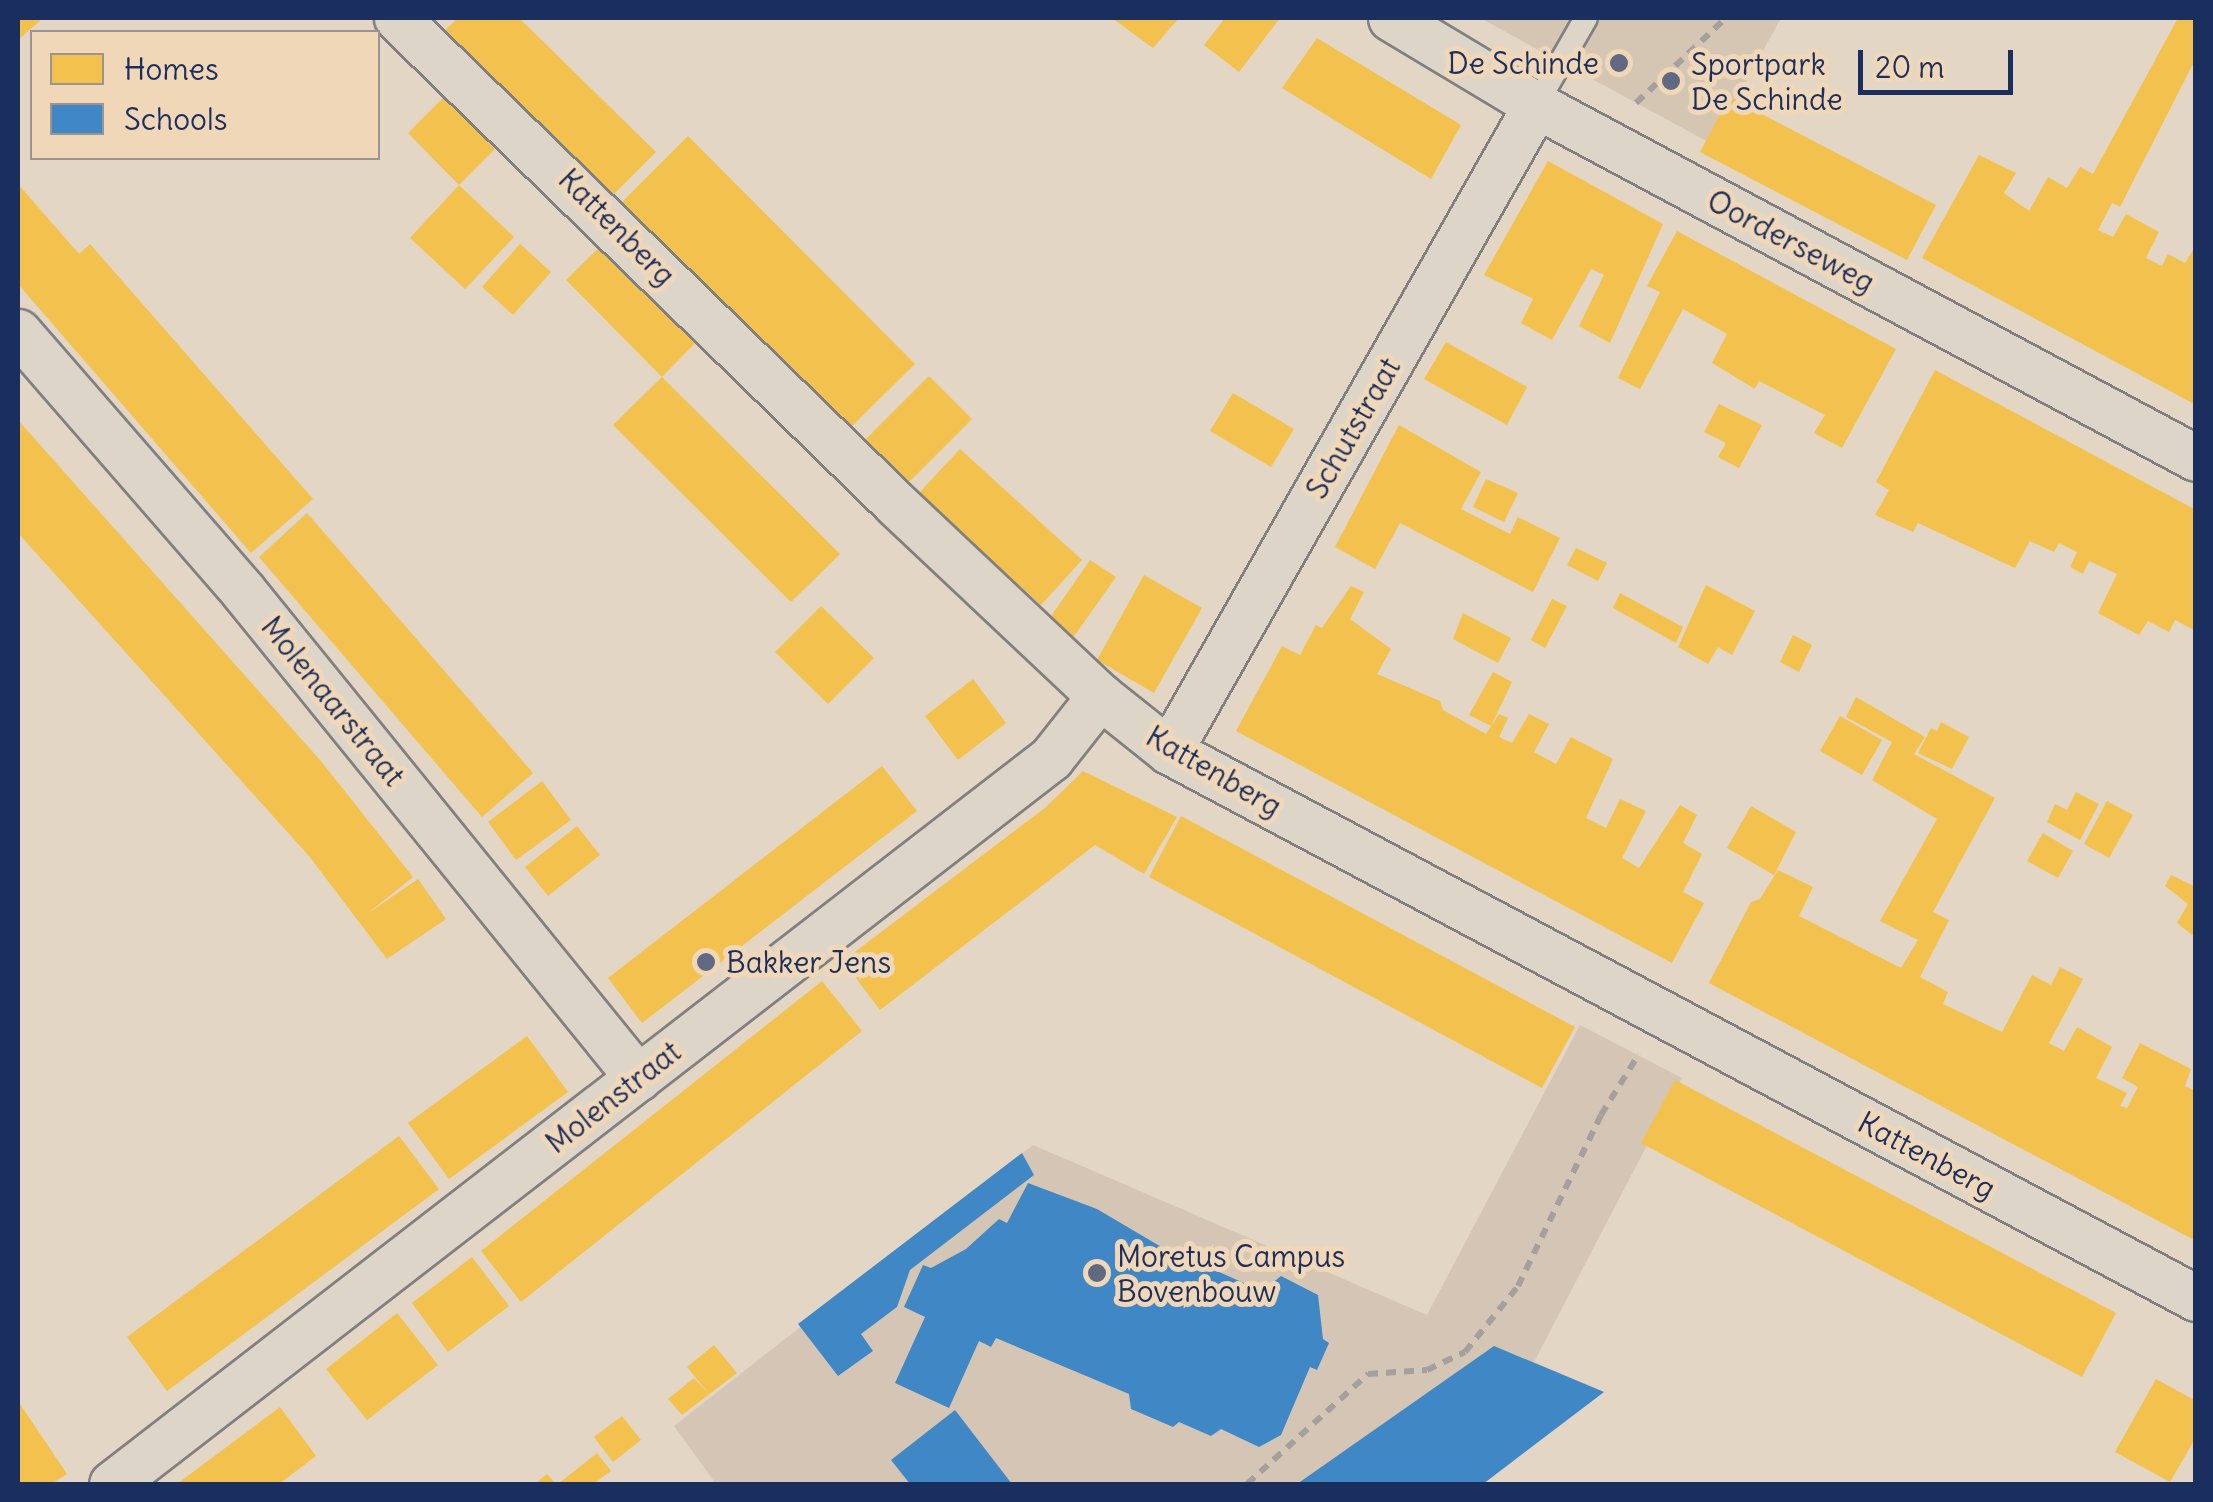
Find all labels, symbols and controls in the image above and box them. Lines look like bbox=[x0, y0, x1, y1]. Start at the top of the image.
legend bbox=[30, 30, 380, 160]
scale bar bbox=[1863, 30, 2018, 92]
place label: De Schinde bbox=[1447, 45, 1599, 81]
place label: Sportpark De Schinde bbox=[1691, 46, 1843, 116]
text: 20 m bbox=[1875, 48, 1945, 86]
text: Homes bbox=[124, 50, 219, 88]
marker: De Schinde bbox=[1608, 52, 1630, 74]
marker: Sportpark De Schinde bbox=[1660, 70, 1682, 92]
text: Schools bbox=[124, 100, 227, 138]
street label: Kattenberg bbox=[551, 161, 683, 293]
street label: Oorderseweg bbox=[1701, 182, 1881, 300]
street label: Schutstraat bbox=[1298, 351, 1408, 505]
street label: Molenaarstraat bbox=[254, 609, 412, 793]
street label: Kattenberg bbox=[1140, 718, 1288, 824]
place label: Bakker Jens bbox=[726, 944, 891, 980]
marker: Bakker Jens bbox=[695, 951, 717, 973]
street label: Molenstraat bbox=[538, 1033, 688, 1161]
street label: Kattenberg bbox=[1852, 1104, 2002, 1206]
place label: Moretus Campus Bovenbouw bbox=[1117, 1238, 1345, 1308]
marker: Moretus Campus Bovenbouw bbox=[1086, 1262, 1108, 1284]

